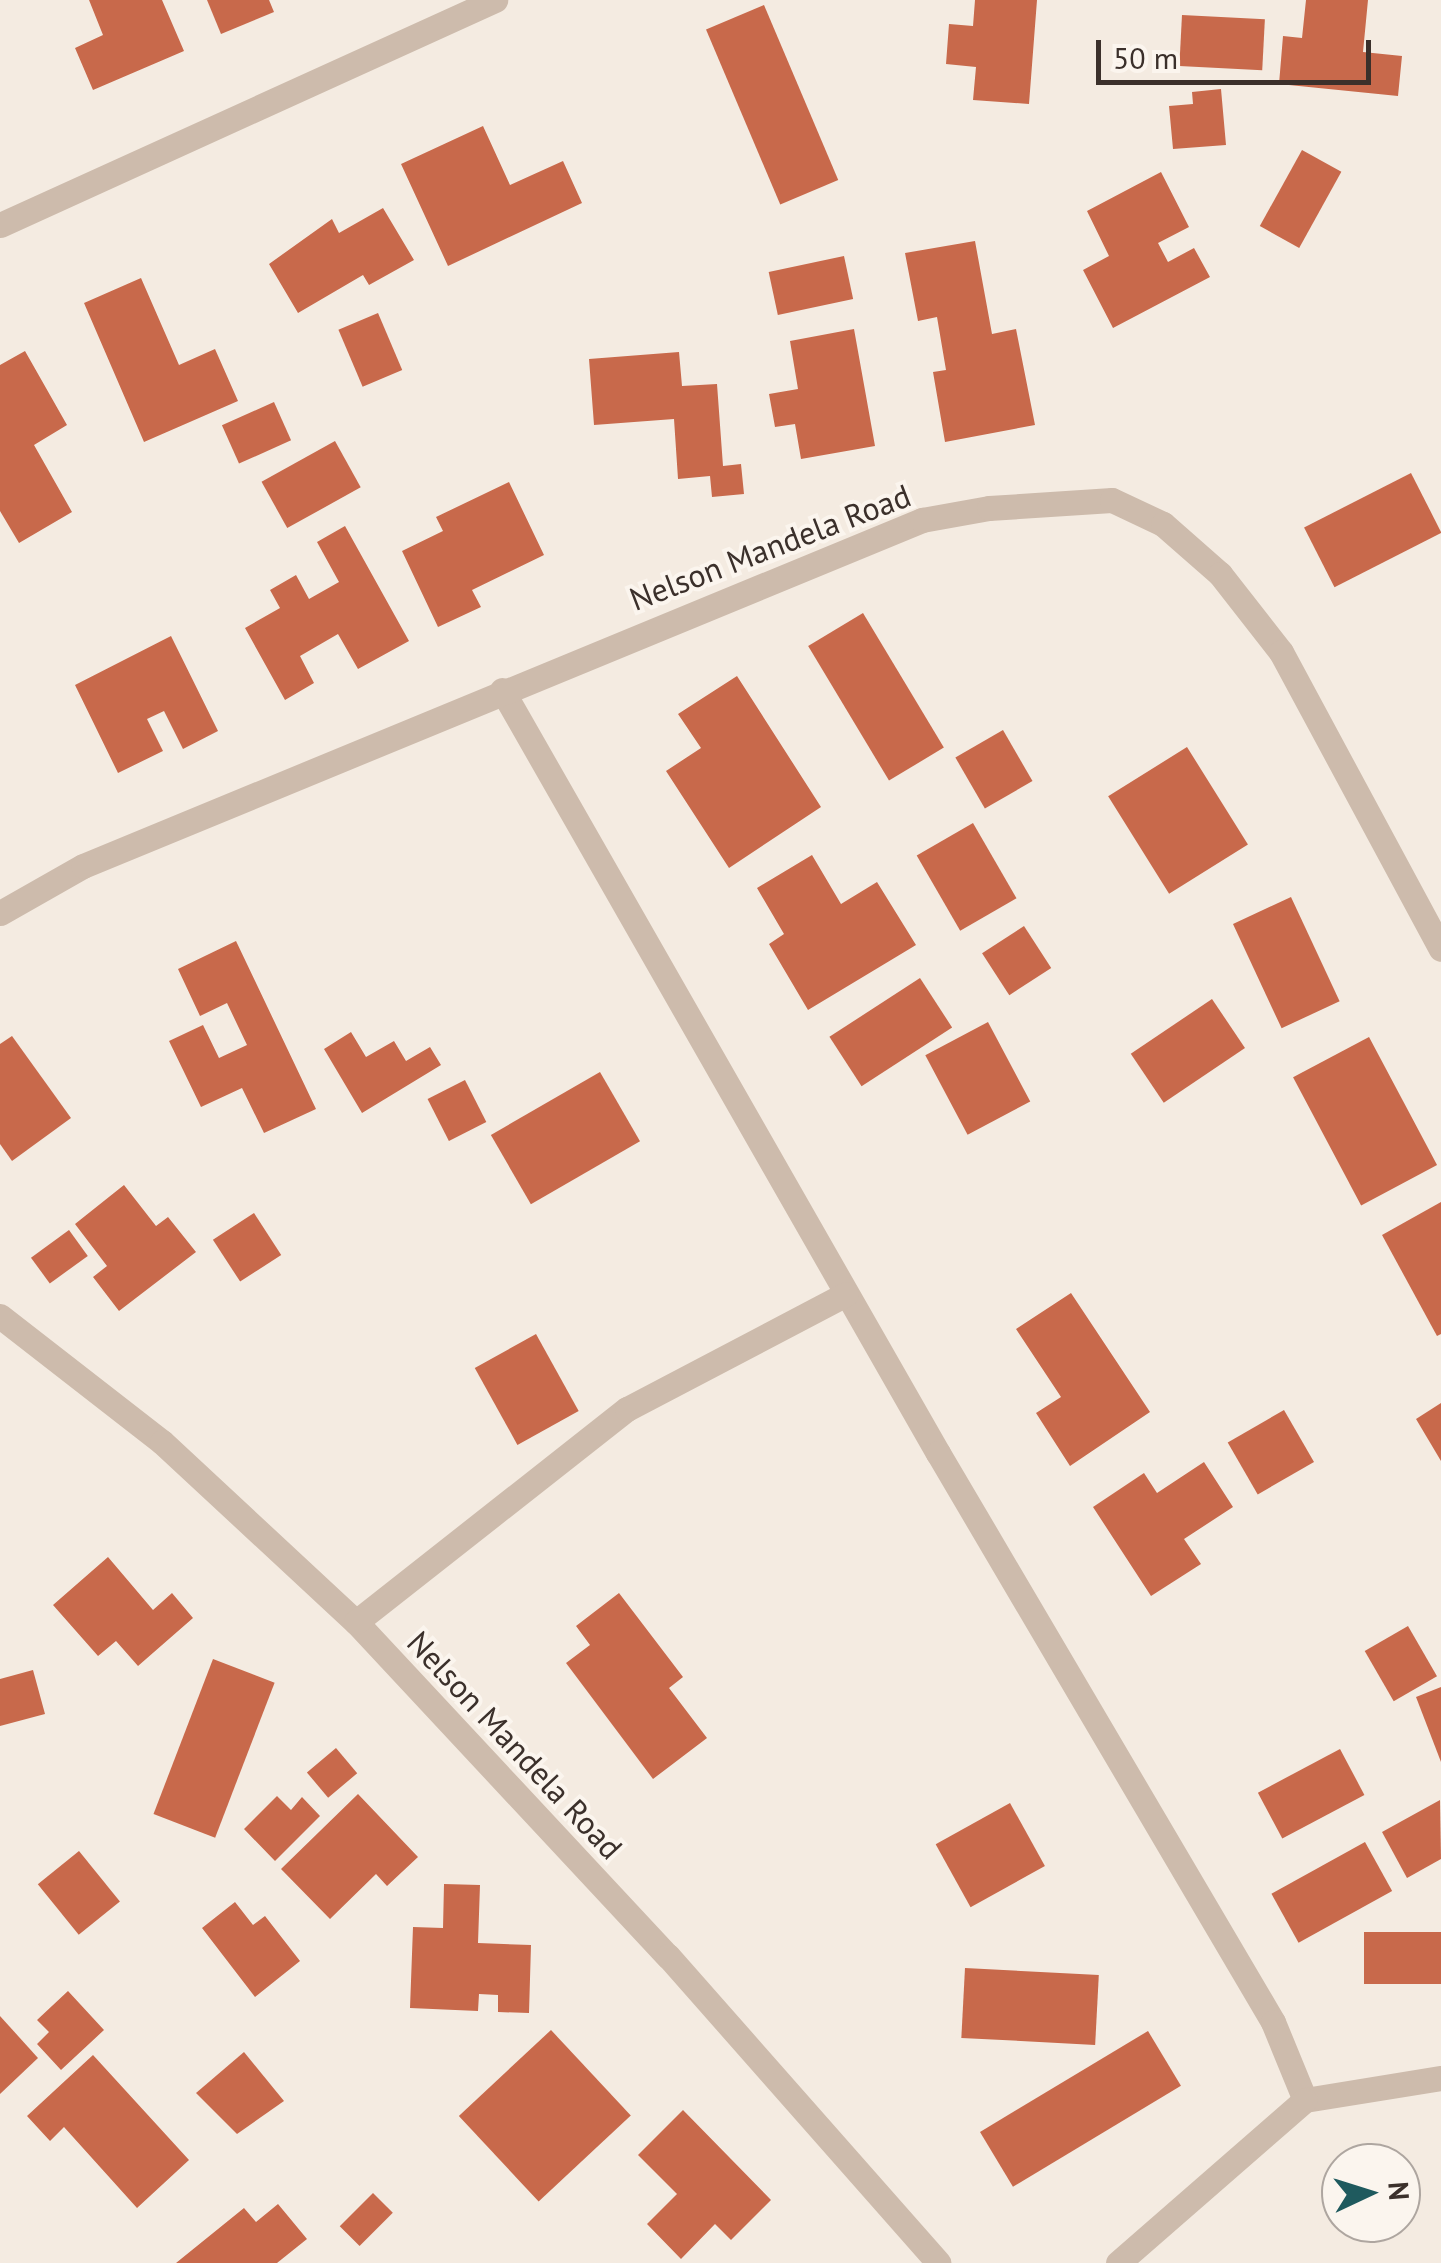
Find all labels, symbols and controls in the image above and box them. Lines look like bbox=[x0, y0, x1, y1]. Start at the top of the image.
scale bar bbox=[1101, 20, 1376, 82]
text: 50 m bbox=[1113, 38, 1178, 77]
street label: Nelson Mandela Road bbox=[624, 476, 916, 618]
street label: Nelson Mandela Road bbox=[400, 1623, 630, 1867]
north arrow bbox=[1321, 2143, 1421, 2243]
text: N bbox=[1380, 2181, 1419, 2201]

